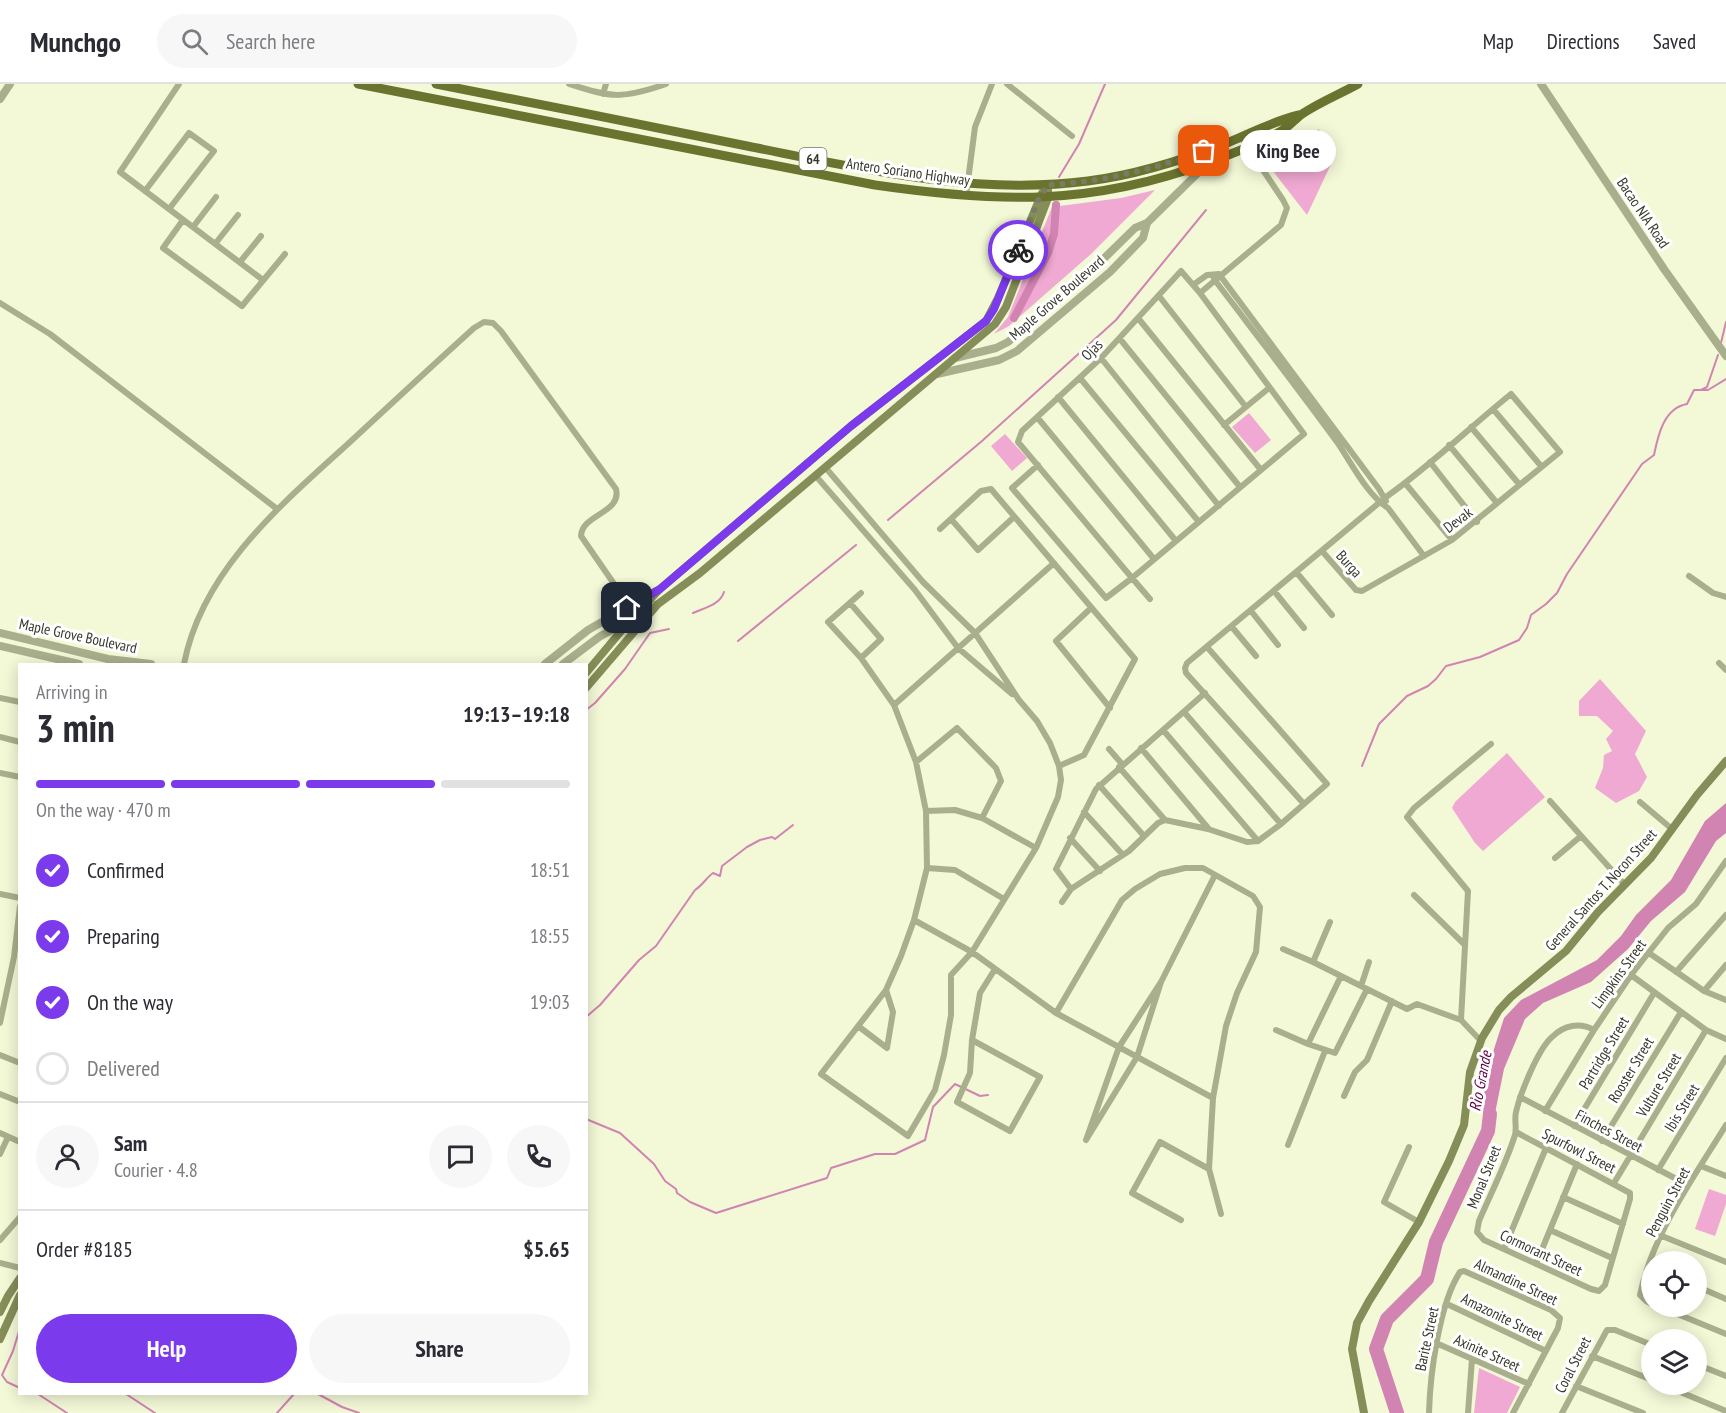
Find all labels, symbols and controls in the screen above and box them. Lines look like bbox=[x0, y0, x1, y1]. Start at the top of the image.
search box bbox=[157, 14, 577, 68]
text: Munchgo bbox=[30, 23, 121, 60]
icon: search bbox=[178, 25, 211, 58]
text: Search here bbox=[226, 27, 315, 55]
text: Map bbox=[1483, 28, 1514, 55]
text: Directions bbox=[1547, 28, 1620, 55]
text: Saved bbox=[1653, 28, 1696, 55]
pin bbox=[1178, 125, 1229, 176]
callout: King Bee bbox=[1240, 130, 1336, 172]
icon: bag bbox=[1187, 134, 1220, 167]
text: King Bee bbox=[1256, 138, 1320, 164]
road number: 64 bbox=[800, 148, 826, 170]
street label: Antero Soriano Highway bbox=[845, 153, 972, 190]
street label: Bacao NIA Road bbox=[1613, 174, 1674, 252]
courier bbox=[988, 220, 1048, 280]
icon: bike bbox=[1002, 234, 1035, 267]
street label: Maple Grove Boulevard bbox=[1005, 251, 1108, 344]
street label: Ojas bbox=[1077, 335, 1106, 364]
street label: Devak bbox=[1439, 502, 1476, 537]
street label: Burga bbox=[1332, 546, 1367, 581]
pin bbox=[601, 582, 652, 633]
icon: home bbox=[610, 591, 643, 624]
street label: Maple Grove Boulevard bbox=[17, 614, 139, 657]
text: Arriving in bbox=[36, 679, 108, 705]
text: 19:13–19:18 bbox=[463, 700, 570, 728]
text: 3 min bbox=[36, 702, 115, 753]
text: On the way · 470 m bbox=[36, 797, 171, 823]
street label: General Santos T. Nocon Street bbox=[1541, 825, 1660, 955]
icon: check bbox=[36, 854, 69, 887]
text: Confirmed bbox=[87, 856, 164, 884]
text: 18:51 bbox=[530, 857, 570, 883]
icon: check bbox=[36, 920, 69, 953]
text: Preparing bbox=[87, 922, 160, 950]
text: 18:55 bbox=[530, 923, 570, 949]
street label: Limpkins Street bbox=[1587, 935, 1650, 1012]
icon: check bbox=[36, 986, 69, 1019]
text: On the way bbox=[87, 988, 173, 1016]
text: 19:03 bbox=[530, 989, 570, 1015]
street label: Partridge Street bbox=[1574, 1013, 1633, 1093]
street label: Rooster Street bbox=[1604, 1033, 1658, 1106]
water label: Rio Grande bbox=[1464, 1048, 1496, 1113]
street label: Vulture Street bbox=[1631, 1049, 1685, 1121]
text: Delivered bbox=[87, 1054, 160, 1082]
street label: Ibis Street bbox=[1660, 1080, 1703, 1135]
street label: Finches Street bbox=[1572, 1105, 1646, 1156]
street label: Spurfowl Street bbox=[1539, 1124, 1619, 1177]
button: person bbox=[36, 1125, 99, 1188]
button: chat bbox=[429, 1125, 492, 1188]
button: phone bbox=[507, 1125, 570, 1188]
text: Sam bbox=[114, 1129, 147, 1157]
street label: Monal Street bbox=[1462, 1142, 1505, 1211]
text: Courier · 4.8 bbox=[114, 1157, 198, 1183]
street label: Penguin Street bbox=[1641, 1164, 1694, 1240]
street label: Cormorant Street bbox=[1497, 1225, 1585, 1280]
text: Order #8185 bbox=[36, 1235, 133, 1263]
text: $5.65 bbox=[523, 1235, 570, 1263]
map controls bbox=[1641, 1251, 1707, 1395]
button: locate bbox=[1641, 1251, 1707, 1317]
street label: Almandine Street bbox=[1472, 1254, 1561, 1309]
street label: Amazonite Street bbox=[1458, 1289, 1546, 1345]
street label: Barite Street bbox=[1410, 1305, 1443, 1373]
button: Help bbox=[36, 1314, 297, 1383]
button: Share bbox=[309, 1314, 570, 1383]
button: layers bbox=[1641, 1329, 1707, 1395]
street label: Axinite Street bbox=[1451, 1330, 1523, 1376]
street label: Coral Street bbox=[1550, 1333, 1595, 1396]

